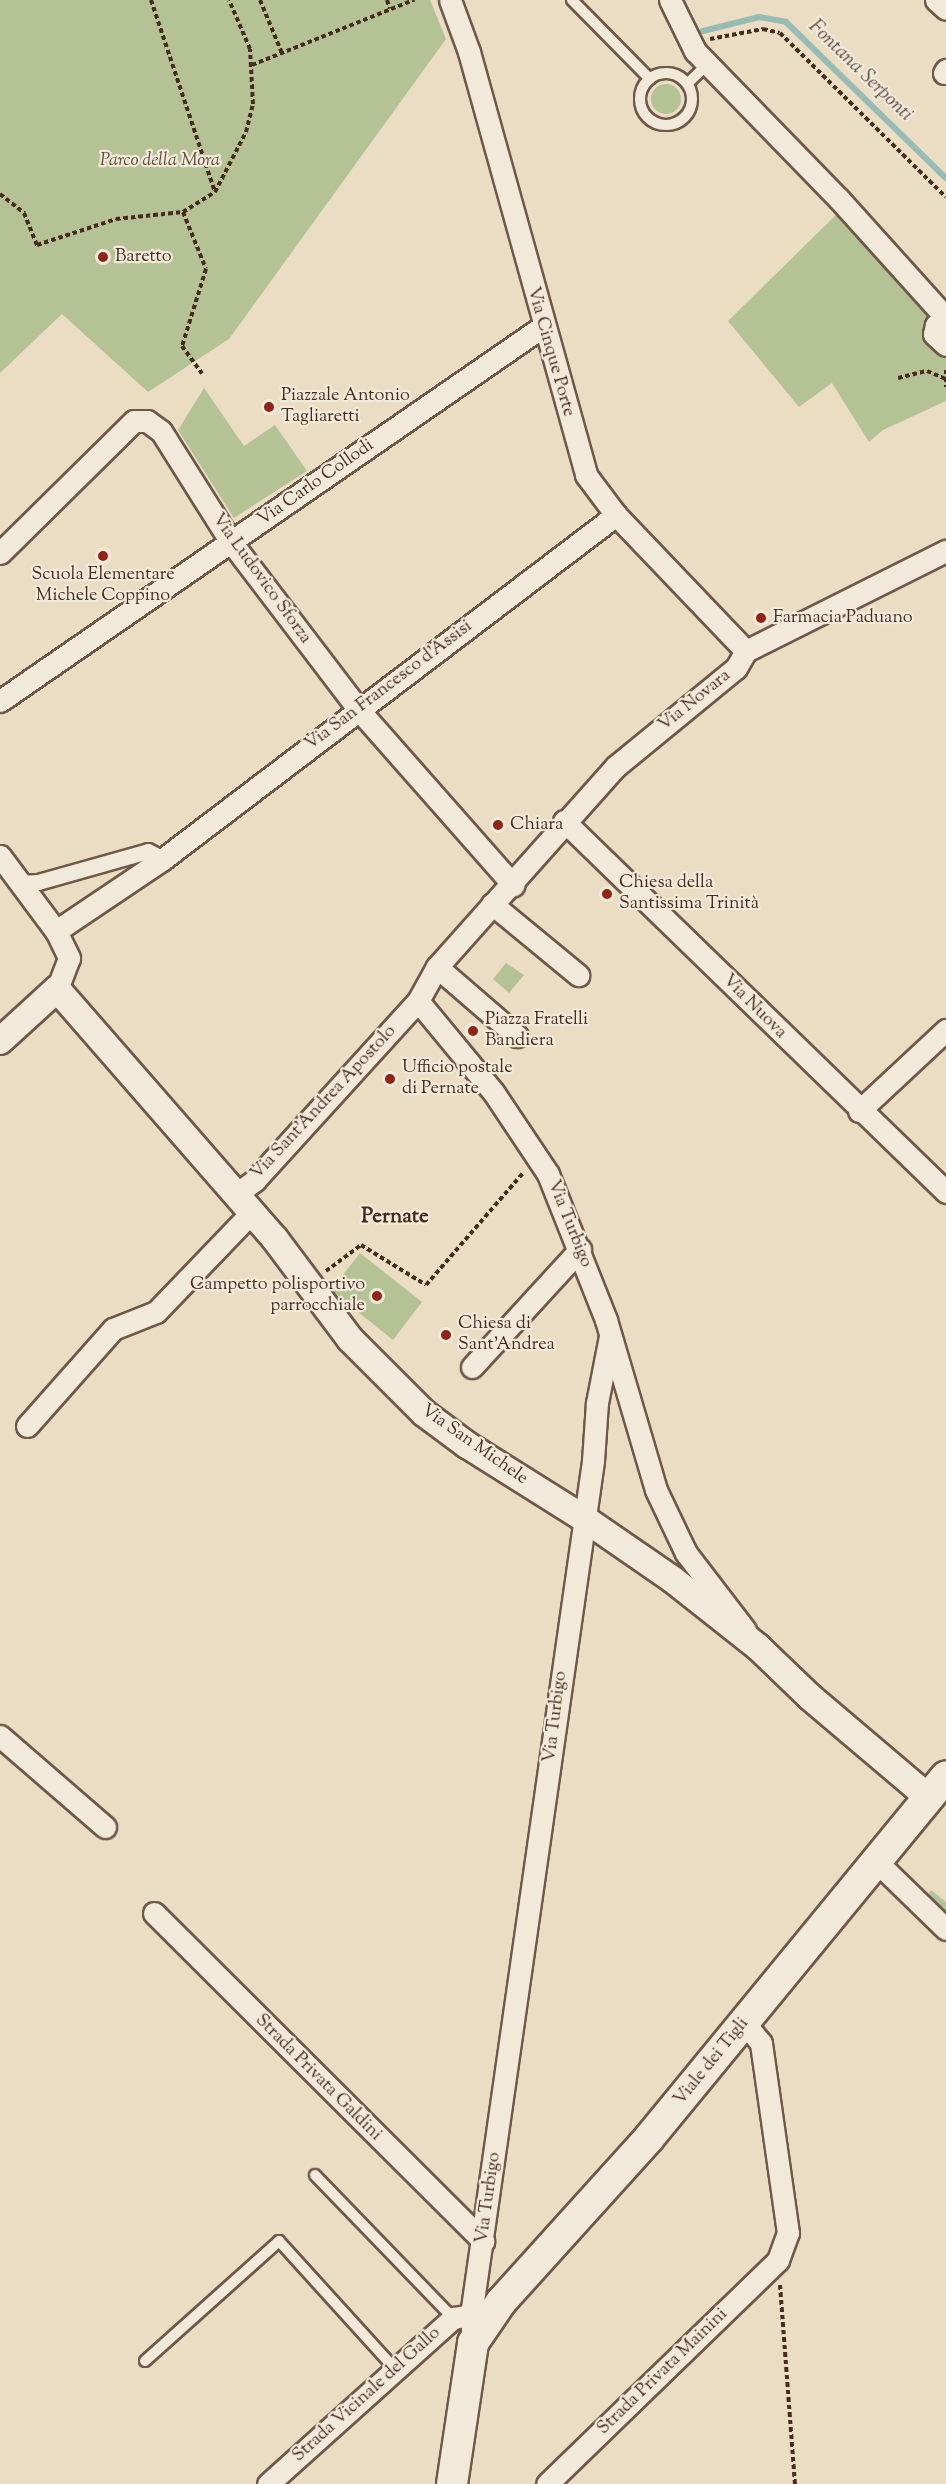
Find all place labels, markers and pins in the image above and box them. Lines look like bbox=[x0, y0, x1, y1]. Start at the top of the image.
place label: Baretto bbox=[115, 246, 172, 268]
marker: Baretto bbox=[96, 250, 110, 264]
place label: Piazzale Antonio Tagliaretti bbox=[281, 386, 410, 428]
marker: Piazzale Antonio Tagliaretti bbox=[262, 400, 276, 414]
marker: Scuola Elementare Michele Coppino bbox=[96, 549, 110, 563]
place label: Scuola Elementare Michele Coppino bbox=[31, 565, 175, 608]
place label: Farmacia Paduano bbox=[773, 607, 913, 629]
marker: Farmacia Paduano bbox=[754, 611, 768, 625]
place label: Chiara bbox=[510, 814, 563, 836]
marker: Chiara bbox=[491, 818, 505, 832]
place label: Chiesa della Santissima Trinità bbox=[619, 873, 759, 916]
marker: Chiesa della Santissima Trinità bbox=[600, 887, 614, 901]
place label: Piazza Fratelli Bandiera bbox=[485, 1010, 588, 1052]
marker: Piazza Fratelli Bandiera bbox=[466, 1024, 480, 1038]
place label: Ufficio postale di Pernate bbox=[402, 1058, 513, 1100]
marker: Ufficio postale di Pernate bbox=[383, 1072, 397, 1086]
place label: Campetto polisportivo parrocchiale bbox=[190, 1275, 365, 1318]
marker: Campetto polisportivo parrocchiale bbox=[370, 1289, 384, 1303]
place label: Chiesa di Sant'Andrea bbox=[458, 1314, 555, 1356]
marker: Chiesa di Sant'Andrea bbox=[439, 1328, 453, 1342]

